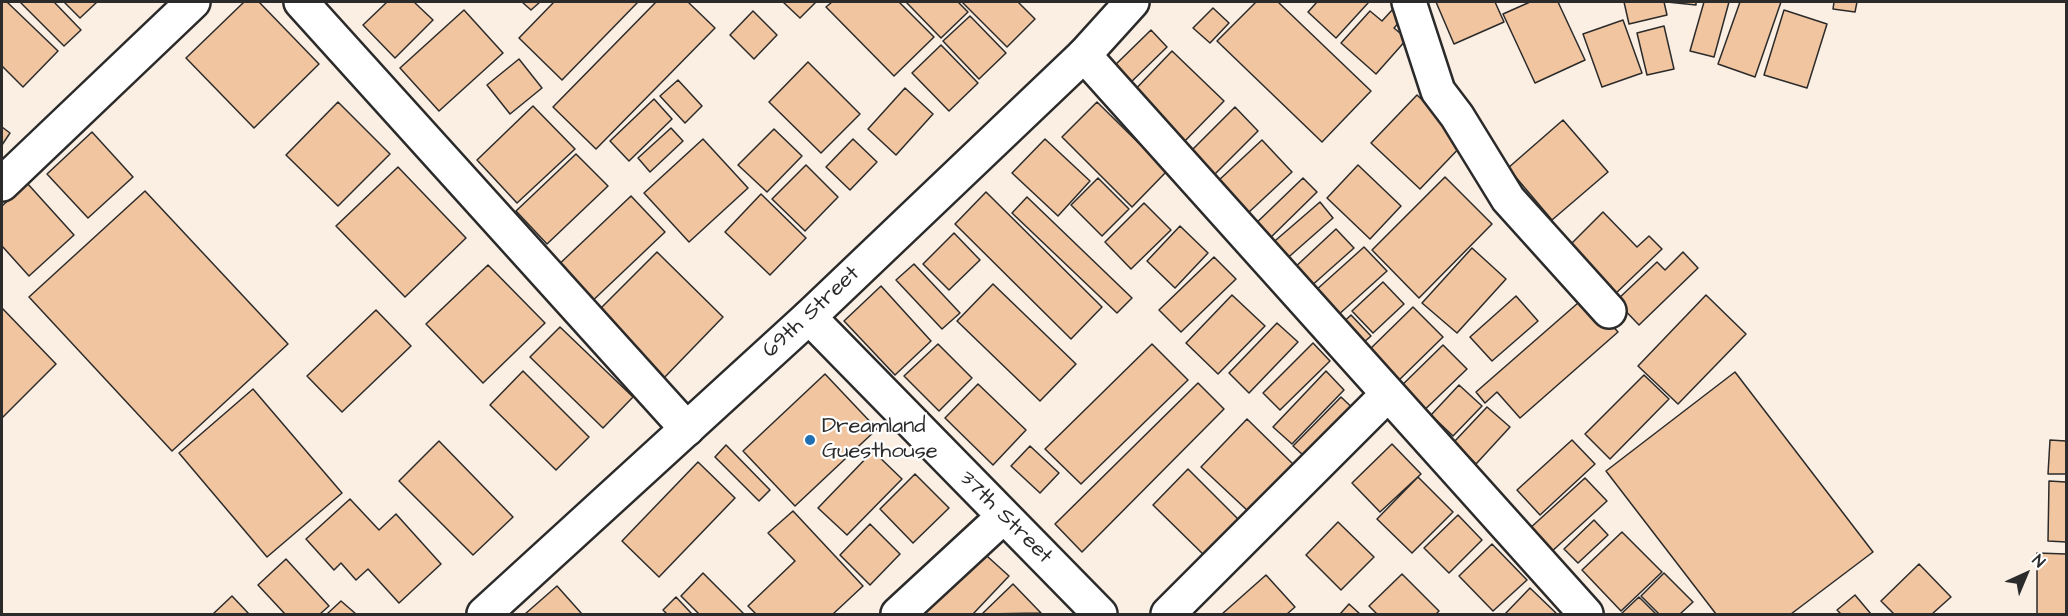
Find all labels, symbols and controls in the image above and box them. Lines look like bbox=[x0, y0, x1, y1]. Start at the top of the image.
street label: 69th Street bbox=[758, 261, 866, 365]
place label: Dreamland Guesthouse bbox=[822, 414, 938, 466]
marker: Dreamland Guesthouse bbox=[803, 433, 817, 447]
street label: 37th Street bbox=[953, 466, 1057, 570]
north arrow bbox=[1996, 544, 2056, 604]
text: N bbox=[2027, 550, 2050, 572]

